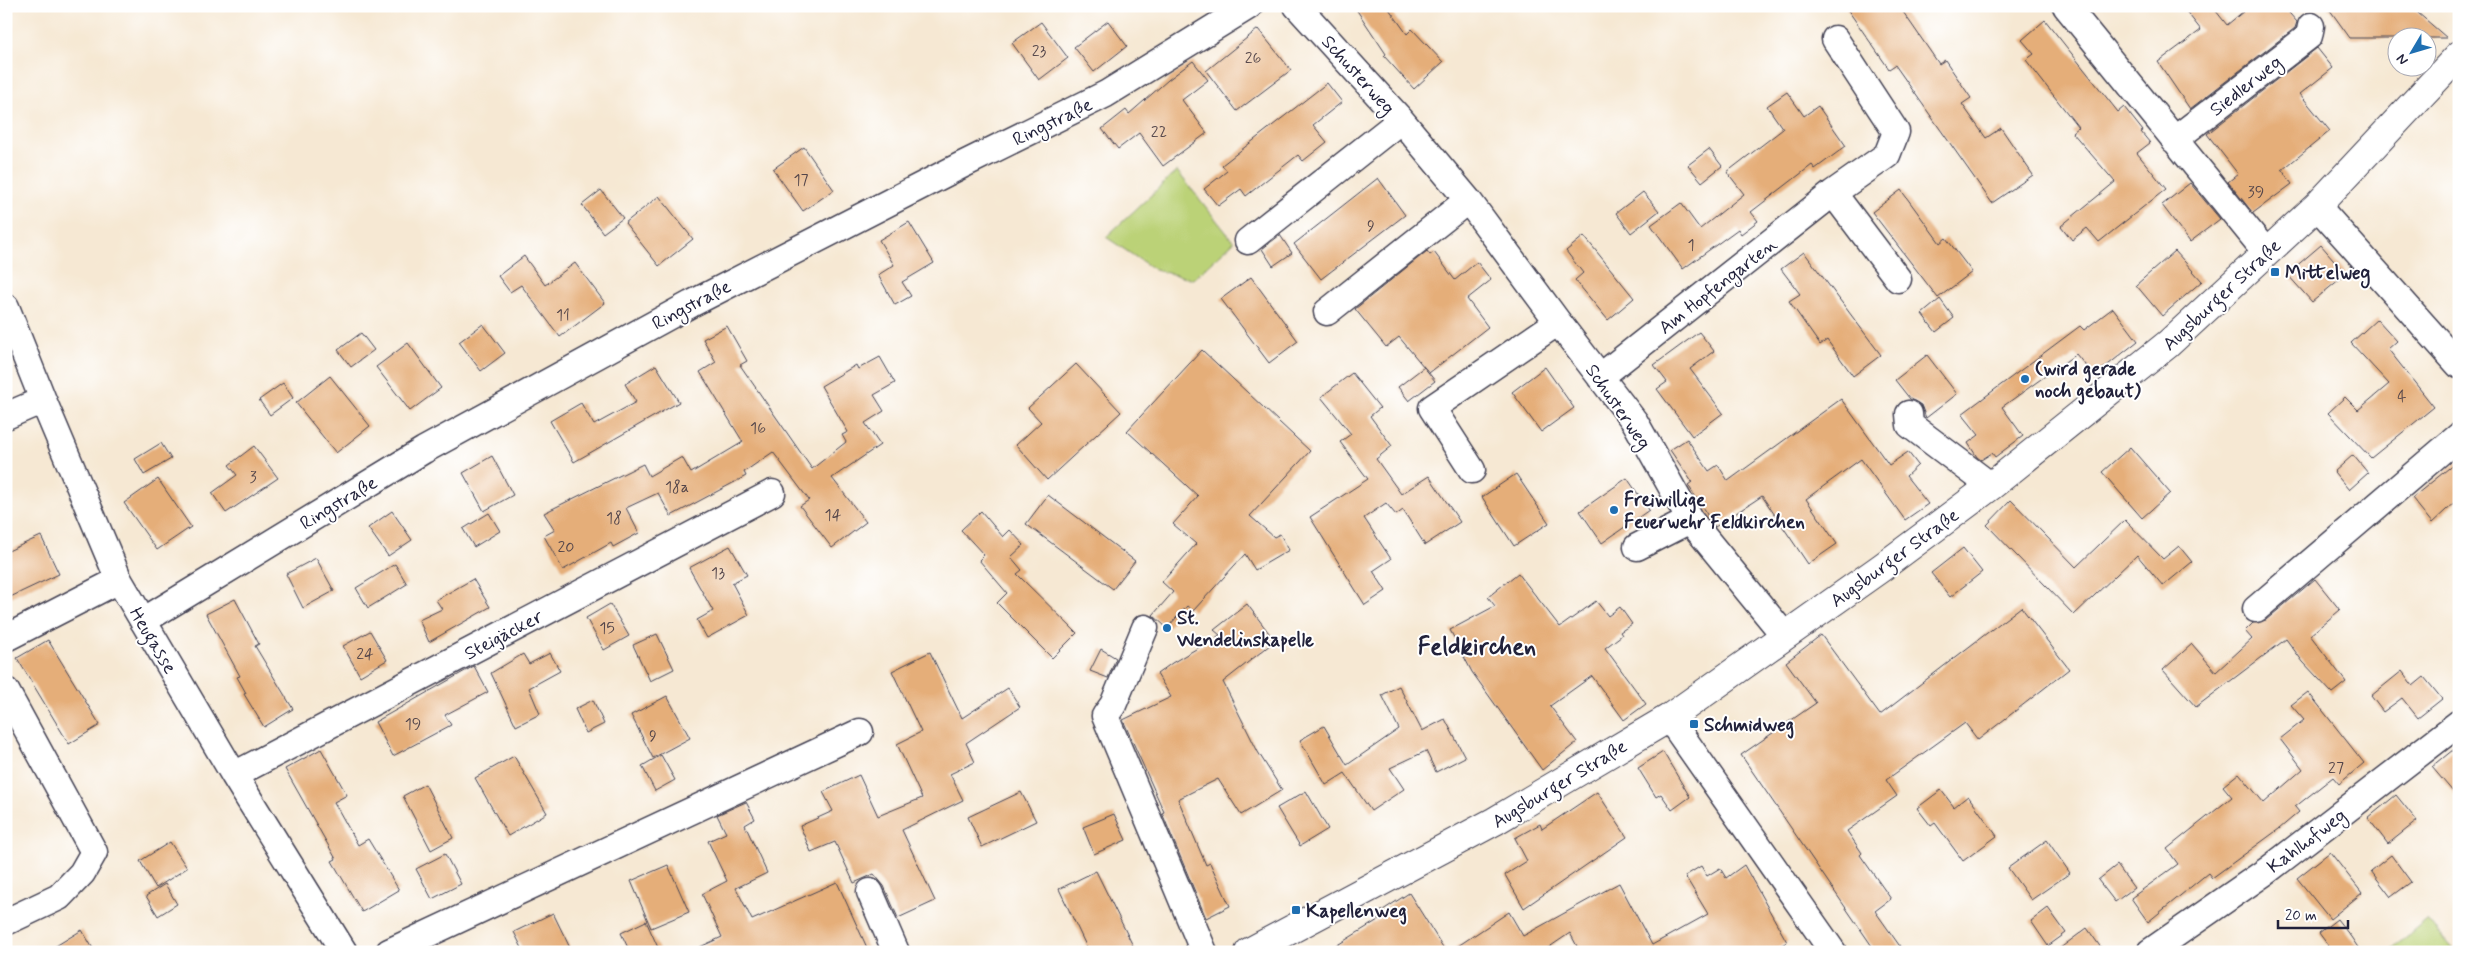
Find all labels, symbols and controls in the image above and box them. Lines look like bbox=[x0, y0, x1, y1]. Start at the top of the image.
north arrow bbox=[2388, 28, 2438, 78]
street label: Schusterweg bbox=[1314, 30, 1400, 121]
house number: 23 bbox=[1032, 41, 1047, 62]
house number: 26 bbox=[1245, 48, 1261, 69]
street label: Siedlerweg bbox=[2205, 50, 2288, 124]
text: N bbox=[2393, 50, 2413, 69]
street label: Ringstraße bbox=[1009, 92, 1098, 154]
house number: 22 bbox=[1151, 122, 1167, 143]
house number: 17 bbox=[793, 170, 809, 191]
house number: 39 bbox=[2248, 182, 2264, 203]
house number: 9 bbox=[1367, 216, 1375, 237]
street label: Am Hopfengarten bbox=[1654, 232, 1784, 342]
street label: Augsburger Straße bbox=[2157, 234, 2289, 359]
house number: 1 bbox=[1687, 235, 1695, 256]
place label: Mittelweg bbox=[2285, 261, 2370, 289]
marker: Mittelweg bbox=[2269, 266, 2281, 278]
street label: Ringstraße bbox=[648, 274, 736, 338]
house number: 11 bbox=[556, 305, 570, 326]
place label: (wird gerade noch gebaut) bbox=[2035, 357, 2141, 405]
street label: Schusterweg bbox=[1578, 359, 1656, 456]
marker: (wird gerade noch gebaut) bbox=[2019, 373, 2031, 385]
house number: 4 bbox=[2397, 386, 2407, 407]
house number: 16 bbox=[750, 418, 766, 439]
house number: 3 bbox=[249, 467, 257, 488]
street label: Ringstraße bbox=[295, 470, 383, 538]
house number: 18a bbox=[665, 477, 689, 498]
place label: Freiwillige Feuerwehr Feldkirchen bbox=[1624, 488, 1805, 535]
street label: Augsburger Straße bbox=[1826, 503, 1966, 616]
marker: Freiwillige Feuerwehr Feldkirchen bbox=[1608, 504, 1620, 516]
house number: 14 bbox=[825, 505, 842, 526]
house number: 18 bbox=[606, 508, 622, 529]
house number: 20 bbox=[558, 537, 575, 558]
house number: 13 bbox=[711, 563, 725, 584]
street label: Heugasse bbox=[121, 603, 182, 680]
street label: Steigäcker bbox=[460, 604, 548, 667]
place label: St. Wendelinskapelle bbox=[1176, 606, 1314, 653]
house number: 15 bbox=[599, 618, 615, 639]
marker: St. Wendelinskapelle bbox=[1161, 622, 1173, 634]
district label: Feldkirchen bbox=[1418, 632, 1536, 663]
house number: 24 bbox=[356, 644, 374, 665]
place label: Schmidweg bbox=[1704, 713, 1794, 739]
house number: 19 bbox=[405, 714, 421, 735]
marker: Schmidweg bbox=[1688, 718, 1700, 730]
house number: 9 bbox=[649, 726, 657, 747]
street label: Augsburger Straße bbox=[1488, 734, 1633, 837]
house number: 27 bbox=[2328, 758, 2344, 779]
street label: Kahlhofweg bbox=[2262, 803, 2353, 881]
scale bar bbox=[2278, 898, 2348, 930]
place label: Kapellenweg bbox=[1306, 899, 1407, 925]
marker: Kapellenweg bbox=[1290, 904, 1302, 916]
text: 20 m bbox=[2285, 906, 2317, 926]

